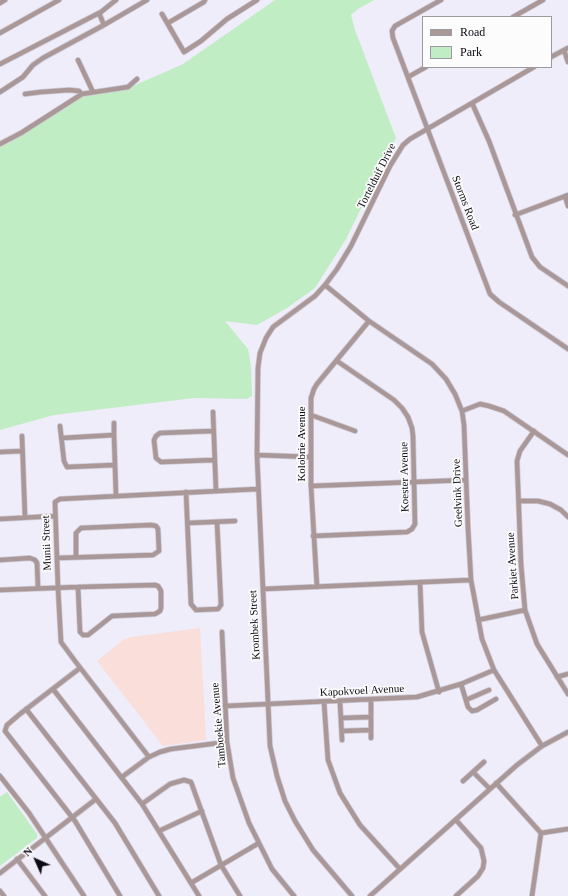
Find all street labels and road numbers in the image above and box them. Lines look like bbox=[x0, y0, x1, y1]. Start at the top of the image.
street label: Tortelduif Drive bbox=[355, 141, 399, 211]
street label: Storms Road bbox=[449, 174, 481, 232]
street label: Kolobrie Avenue bbox=[295, 406, 309, 482]
street label: Koester Avenue bbox=[398, 442, 412, 512]
street label: Geelvink Drive bbox=[450, 459, 466, 527]
street label: Munii Street bbox=[39, 515, 55, 571]
street label: Parkiet Avenue bbox=[504, 532, 522, 600]
street label: Krombek Street bbox=[247, 590, 263, 660]
street label: Tamboekie Avenue bbox=[209, 682, 229, 768]
street label: Kapokvoel Avenue bbox=[320, 682, 404, 700]

